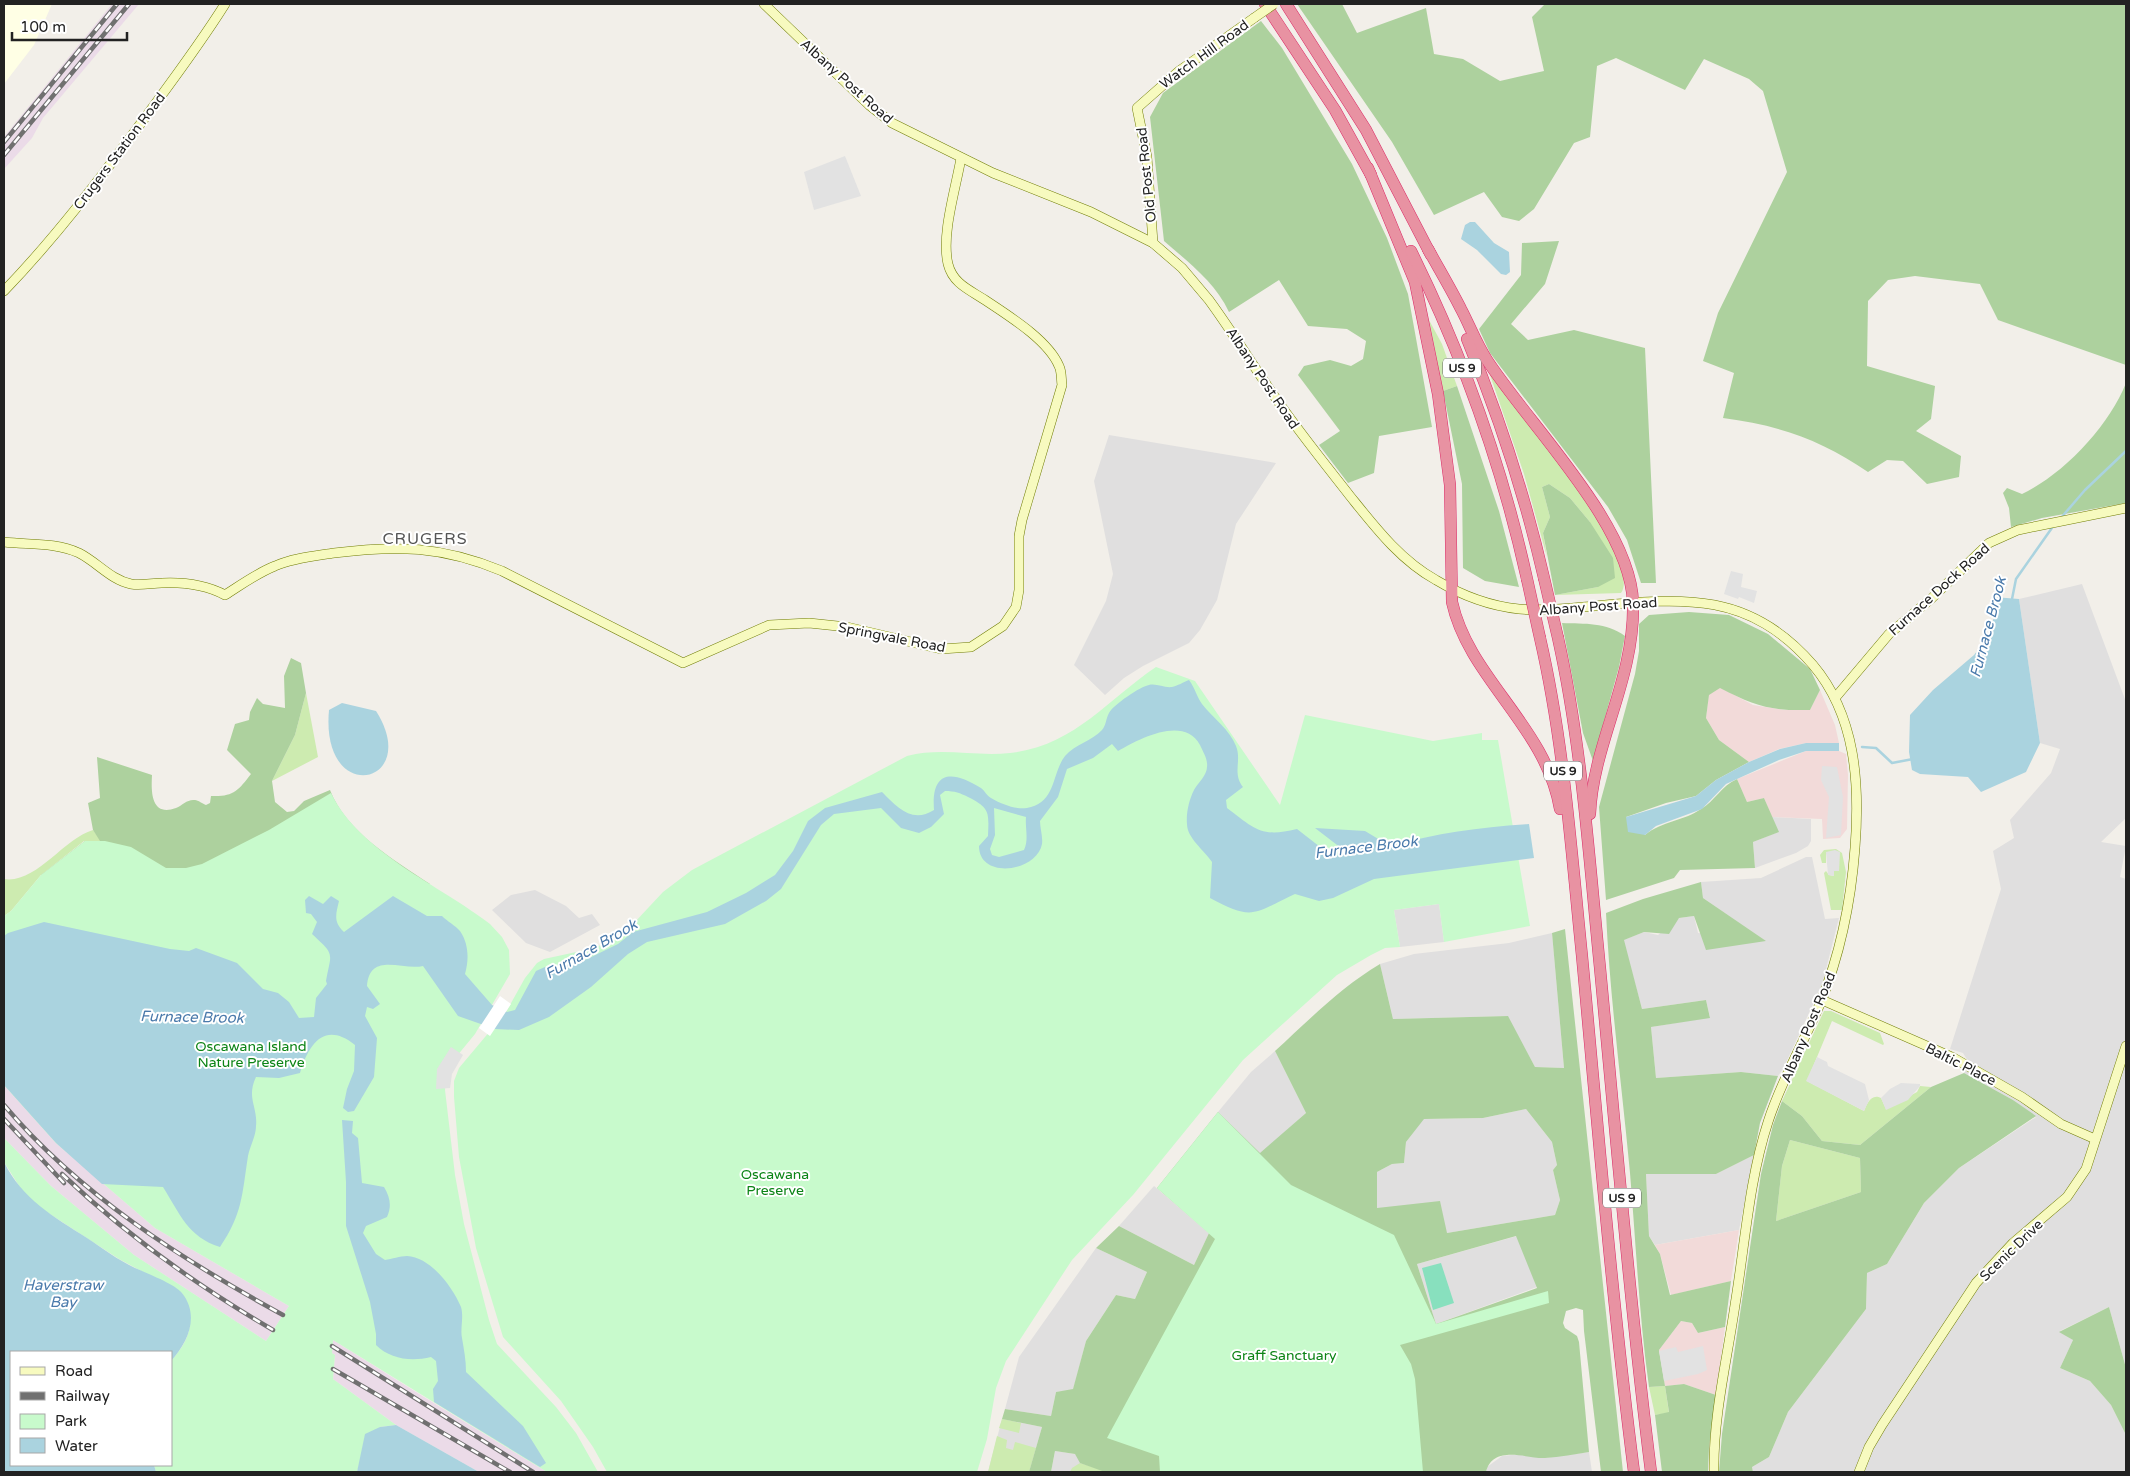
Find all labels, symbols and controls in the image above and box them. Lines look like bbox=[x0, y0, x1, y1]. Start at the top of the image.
scale bar bbox=[12, 10, 128, 42]
street label: Watch Hill Road bbox=[1156, 16, 1252, 92]
text: 100 m bbox=[20, 18, 66, 36]
street label: Albany Post Road bbox=[797, 35, 896, 127]
street label: Crugers Station Road bbox=[70, 89, 169, 213]
street label: Old Post Road bbox=[1133, 126, 1160, 223]
street label: Albany Post Road bbox=[1222, 324, 1303, 432]
road number: US 9 bbox=[1443, 358, 1481, 378]
district label: CRUGERS bbox=[382, 529, 468, 549]
street label: Furnace Dock Road bbox=[1885, 540, 1993, 639]
water label: Furnace Brook bbox=[1966, 573, 2011, 679]
street label: Albany Post Road bbox=[1538, 594, 1658, 619]
street label: Springvale Road bbox=[837, 619, 947, 656]
road number: US 9 bbox=[1544, 761, 1582, 780]
water label: Furnace Brook bbox=[1313, 832, 1420, 862]
water label: Furnace Brook bbox=[542, 914, 642, 983]
street label: Albany Post Road bbox=[1777, 969, 1839, 1085]
water label: Furnace Brook bbox=[140, 1007, 246, 1027]
park label: Oscawana Island Nature Preserve bbox=[195, 1038, 307, 1071]
street label: Baltic Place bbox=[1923, 1039, 1999, 1090]
park label: Oscawana Preserve bbox=[741, 1166, 809, 1199]
road number: US 9 bbox=[1603, 1188, 1641, 1208]
street label: Scenic Drive bbox=[1976, 1216, 2047, 1285]
water label: Haverstraw Bay bbox=[23, 1276, 105, 1311]
park label: Graff Sanctuary bbox=[1231, 1347, 1337, 1364]
legend bbox=[10, 1351, 172, 1466]
text: Road bbox=[55, 1362, 93, 1380]
text: Railway bbox=[55, 1387, 110, 1405]
text: Park bbox=[55, 1412, 87, 1430]
text: Water bbox=[55, 1437, 98, 1455]

